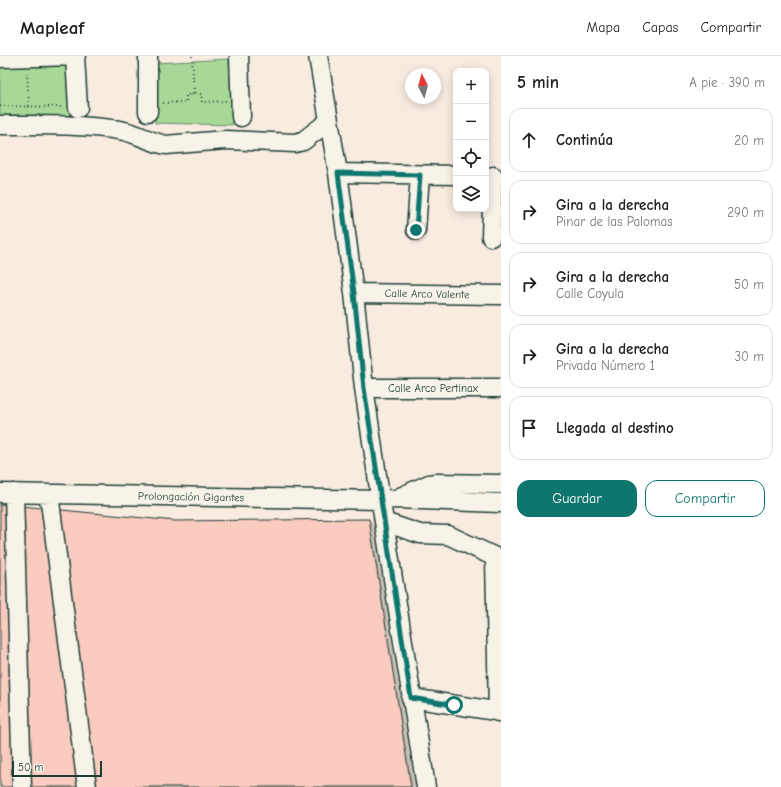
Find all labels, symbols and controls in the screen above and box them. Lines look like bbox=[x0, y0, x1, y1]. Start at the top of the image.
text: Mapleaf bbox=[20, 17, 84, 39]
text: Mapa bbox=[587, 19, 620, 36]
text: Capas bbox=[642, 19, 678, 36]
text: Compartir bbox=[700, 19, 761, 36]
north arrow bbox=[405, 68, 441, 104]
map controls bbox=[453, 68, 489, 212]
button: + bbox=[453, 68, 489, 104]
text: 5 min bbox=[517, 73, 559, 92]
text: A pie · 390 m bbox=[689, 75, 765, 90]
button: − bbox=[453, 104, 489, 140]
icon: ahead bbox=[518, 129, 540, 151]
text: Continúa bbox=[556, 131, 613, 149]
text: 20 m bbox=[734, 133, 764, 148]
button: locate bbox=[453, 140, 489, 176]
button: layers bbox=[453, 176, 489, 212]
text: Gira a la derecha bbox=[556, 196, 669, 214]
icon: right bbox=[518, 201, 540, 223]
text: 290 m bbox=[727, 205, 764, 220]
text: Pinar de las Palomas bbox=[556, 214, 673, 229]
route end bbox=[407, 221, 425, 239]
text: Gira a la derecha bbox=[556, 268, 669, 286]
icon: right bbox=[518, 273, 540, 295]
text: 50 m bbox=[734, 277, 764, 292]
text: Calle Coyula bbox=[556, 286, 624, 301]
street label: Calle Arco Valente bbox=[384, 287, 470, 301]
text: Gira a la derecha bbox=[556, 340, 669, 358]
icon: right bbox=[518, 345, 540, 367]
text: 30 m bbox=[734, 349, 764, 364]
text: Privada Número 1 bbox=[556, 358, 655, 373]
street label: Calle Arco Pertinax bbox=[388, 382, 479, 395]
icon: arrive bbox=[518, 417, 540, 439]
text: Llegada al destino bbox=[556, 419, 674, 437]
button: Guardar bbox=[517, 480, 637, 517]
button: Compartir bbox=[645, 480, 765, 517]
street label: Prolongación Gigantes bbox=[138, 490, 245, 504]
route start bbox=[445, 696, 463, 714]
scale bar bbox=[12, 759, 102, 778]
text: 50 m bbox=[18, 761, 43, 774]

